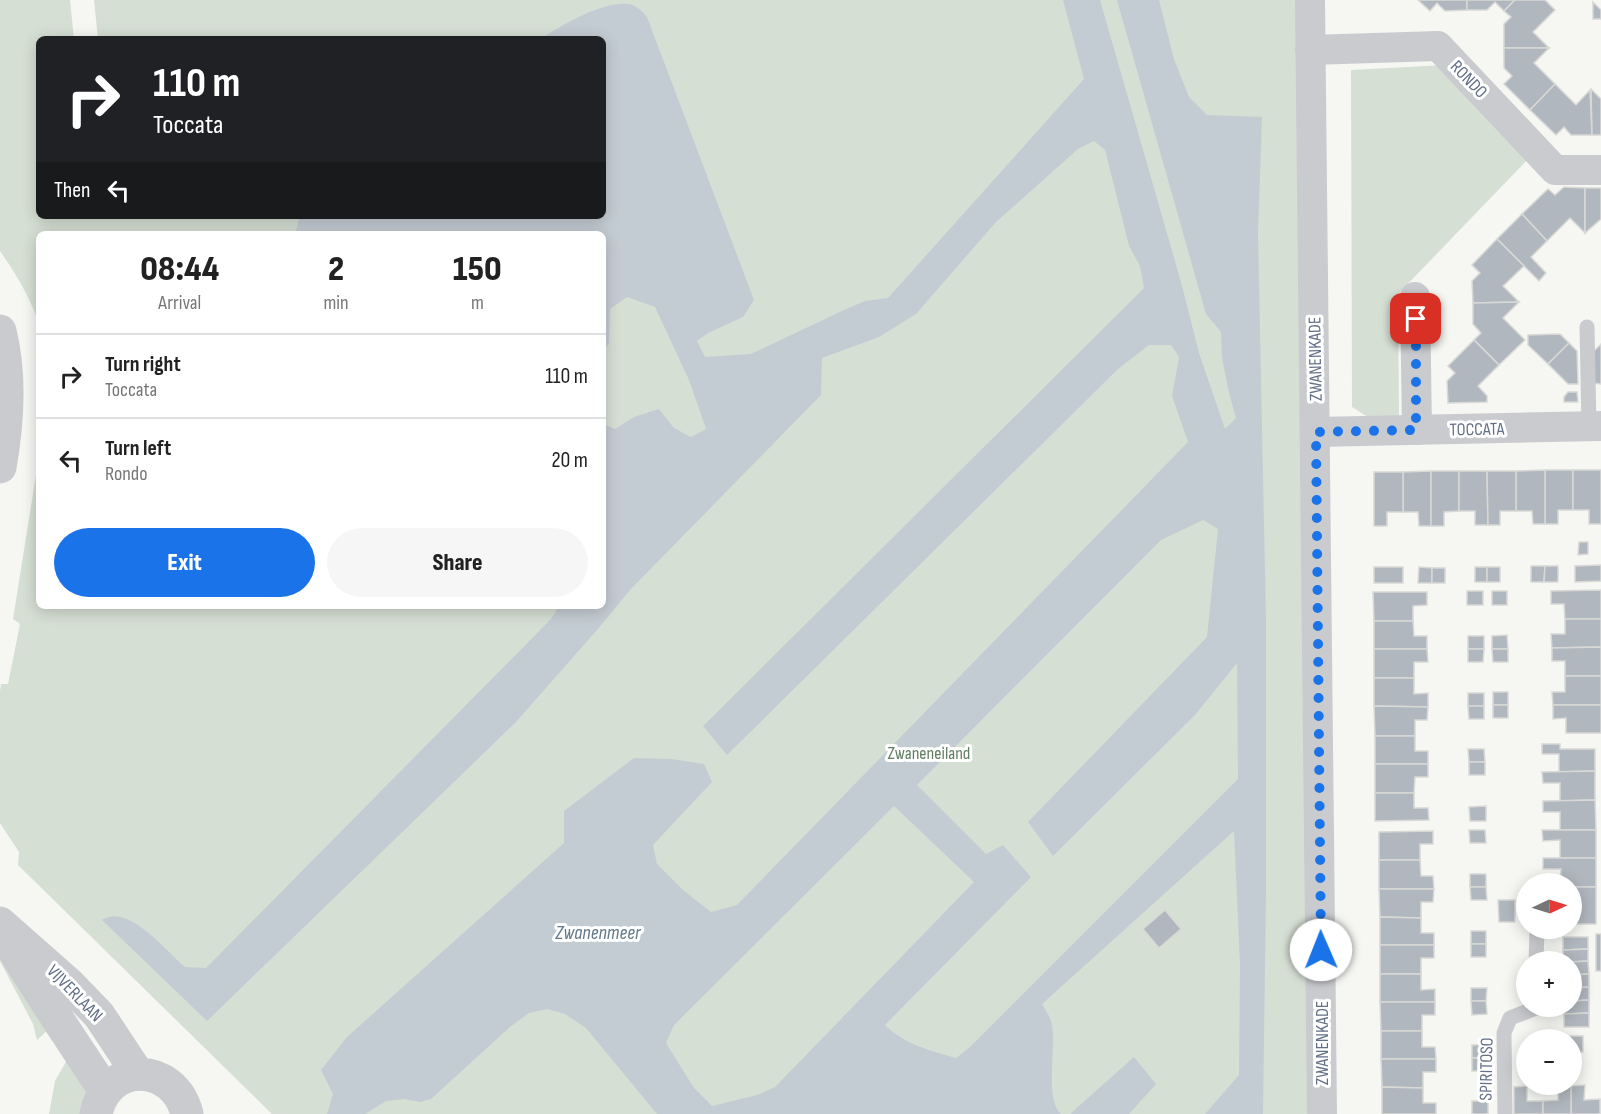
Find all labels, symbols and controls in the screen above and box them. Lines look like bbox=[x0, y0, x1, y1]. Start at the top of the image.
street label: RONDO bbox=[1446, 56, 1491, 102]
text: 110 m bbox=[153, 58, 240, 109]
icon: right bbox=[54, 60, 132, 138]
text: Toccata bbox=[153, 109, 223, 141]
icon: left bbox=[102, 174, 135, 207]
text: Then bbox=[54, 177, 90, 204]
text: 08:44 bbox=[140, 248, 219, 291]
text: 2 bbox=[328, 248, 344, 291]
text: 150 bbox=[453, 248, 502, 291]
text: Arrival bbox=[158, 291, 201, 315]
text: min bbox=[324, 291, 349, 315]
text: m bbox=[471, 291, 484, 315]
pin bbox=[1390, 293, 1441, 344]
icon: arrive bbox=[1399, 302, 1432, 335]
street label: ZWANENKADE bbox=[1304, 317, 1327, 401]
text: Turn right bbox=[105, 351, 181, 378]
icon: right bbox=[54, 360, 87, 393]
text: 110 m bbox=[545, 363, 588, 390]
text: Toccata bbox=[105, 378, 157, 402]
street label: TOCCATA bbox=[1450, 419, 1505, 440]
text: Turn left bbox=[105, 435, 171, 462]
icon: left bbox=[54, 444, 87, 477]
text: 20 m bbox=[552, 447, 588, 474]
text: Rondo bbox=[105, 462, 148, 486]
button: Exit bbox=[54, 528, 315, 597]
button: Share bbox=[327, 528, 588, 597]
park label: Zwaneneiland bbox=[888, 743, 970, 764]
north arrow bbox=[1516, 873, 1582, 939]
map controls bbox=[1516, 873, 1582, 1095]
position arrow bbox=[1289, 918, 1353, 982]
water label: Zwanenmeer bbox=[554, 921, 642, 945]
button: + bbox=[1516, 951, 1582, 1017]
street label: VIJVERLAAN bbox=[42, 961, 107, 1026]
street label: ZWANENKADE bbox=[1312, 1001, 1333, 1085]
button: − bbox=[1516, 1029, 1582, 1095]
street label: SPIRITOSO bbox=[1475, 1037, 1498, 1101]

